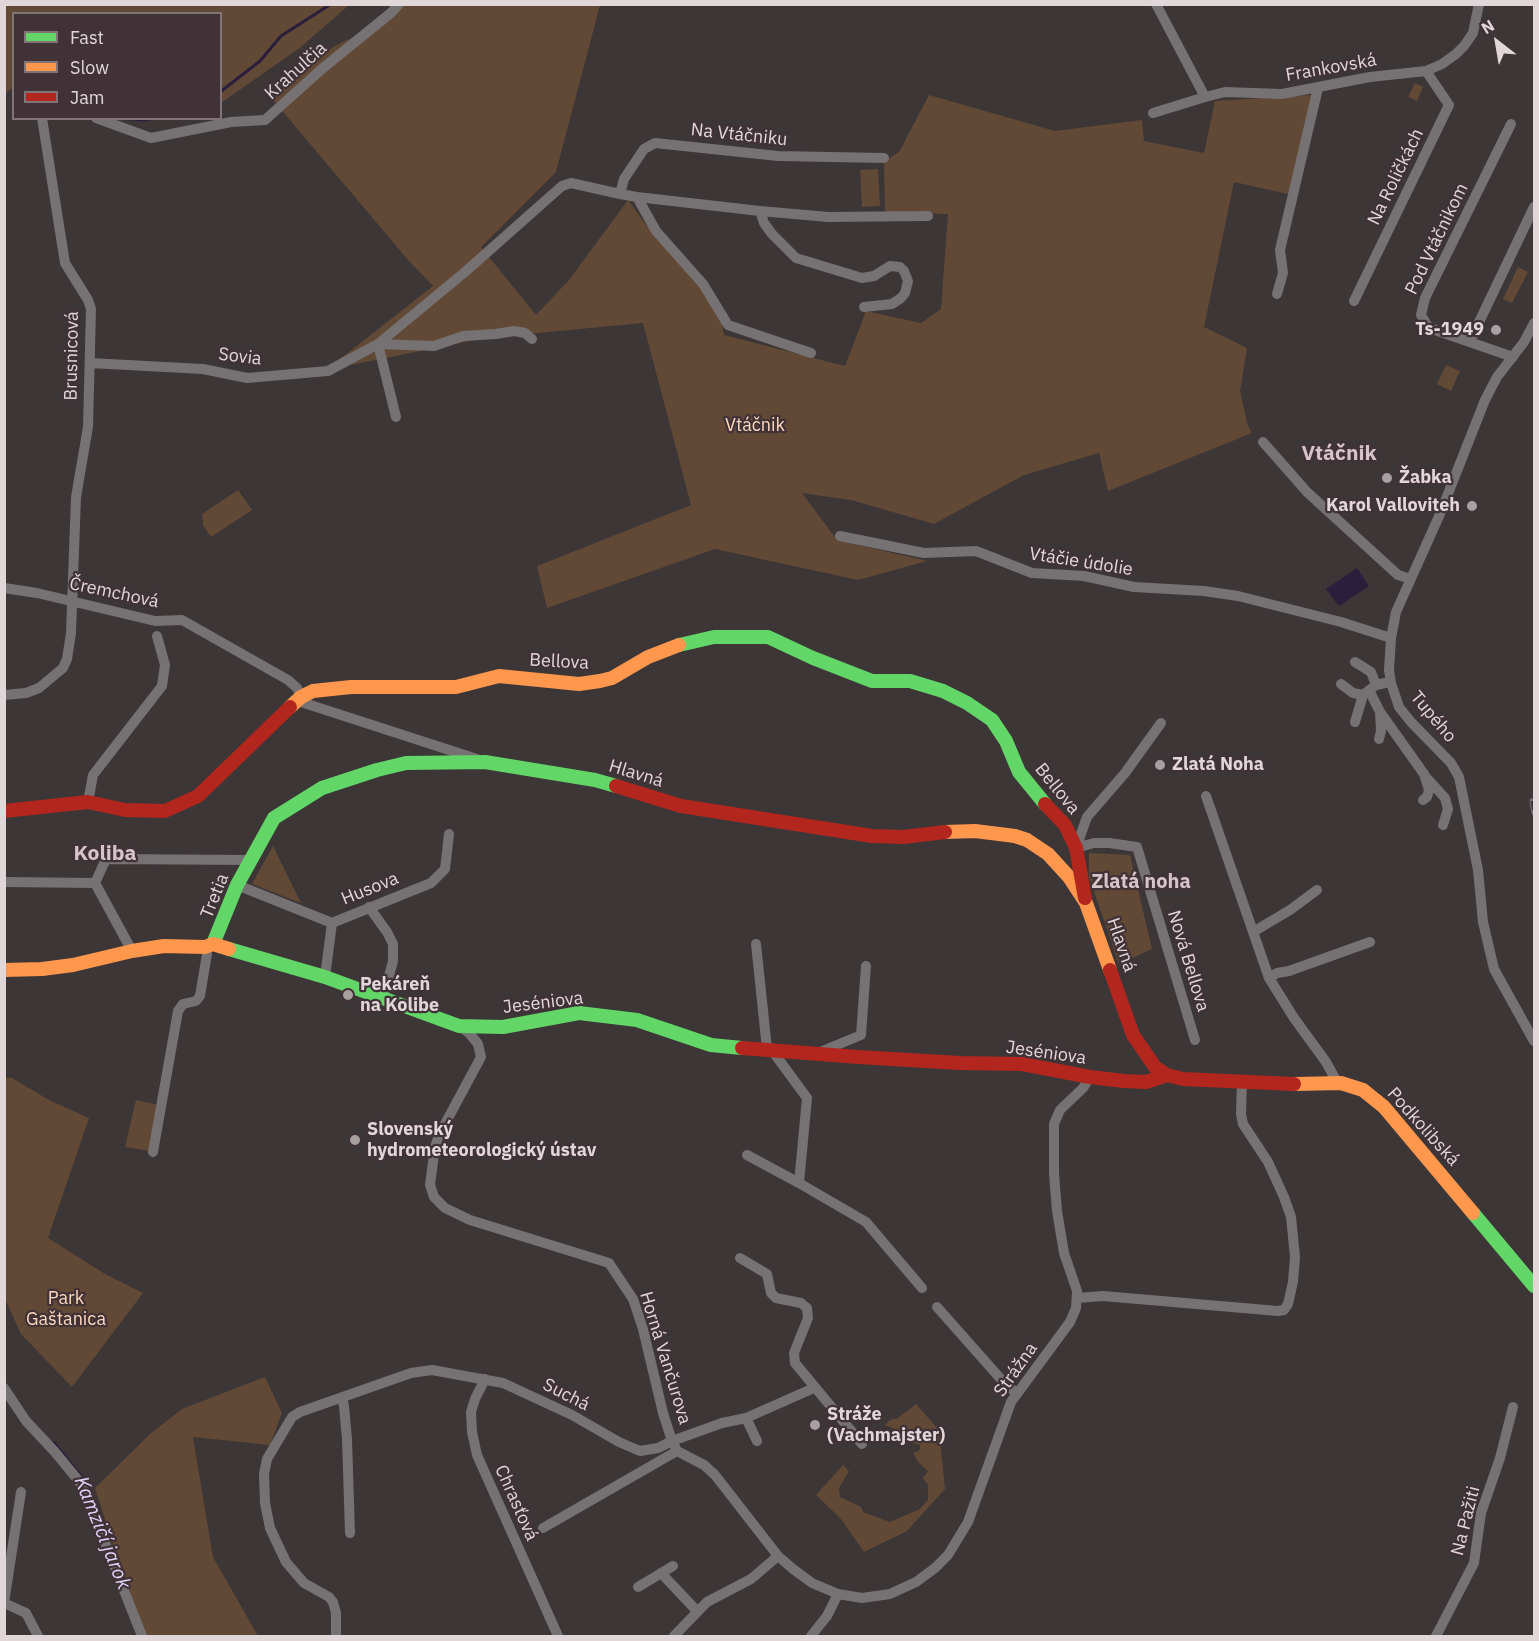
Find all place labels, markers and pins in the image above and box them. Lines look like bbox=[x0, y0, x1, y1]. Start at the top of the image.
place label: Ts-1949 bbox=[1415, 319, 1484, 341]
marker: Ts-1949 bbox=[1489, 323, 1503, 337]
place label: Žabka bbox=[1399, 467, 1452, 489]
marker: Žabka bbox=[1380, 471, 1394, 485]
place label: Karol Valloviteh bbox=[1326, 495, 1460, 517]
marker: Karol Valloviteh bbox=[1465, 499, 1479, 513]
place label: Zlatá Noha bbox=[1172, 754, 1264, 776]
marker: Zlatá Noha bbox=[1153, 758, 1167, 772]
place label: Pekáreň na Kolibe bbox=[360, 974, 439, 1016]
marker: Pekáreň na Kolibe bbox=[341, 988, 355, 1002]
place label: Slovenský hydrometeorologický ústav bbox=[367, 1119, 596, 1162]
marker: Slovenský hydrometeorologický ústav bbox=[348, 1133, 362, 1147]
place label: Stráže (Vachmajster) bbox=[827, 1404, 945, 1446]
marker: Stráže (Vachmajster) bbox=[808, 1418, 822, 1432]

